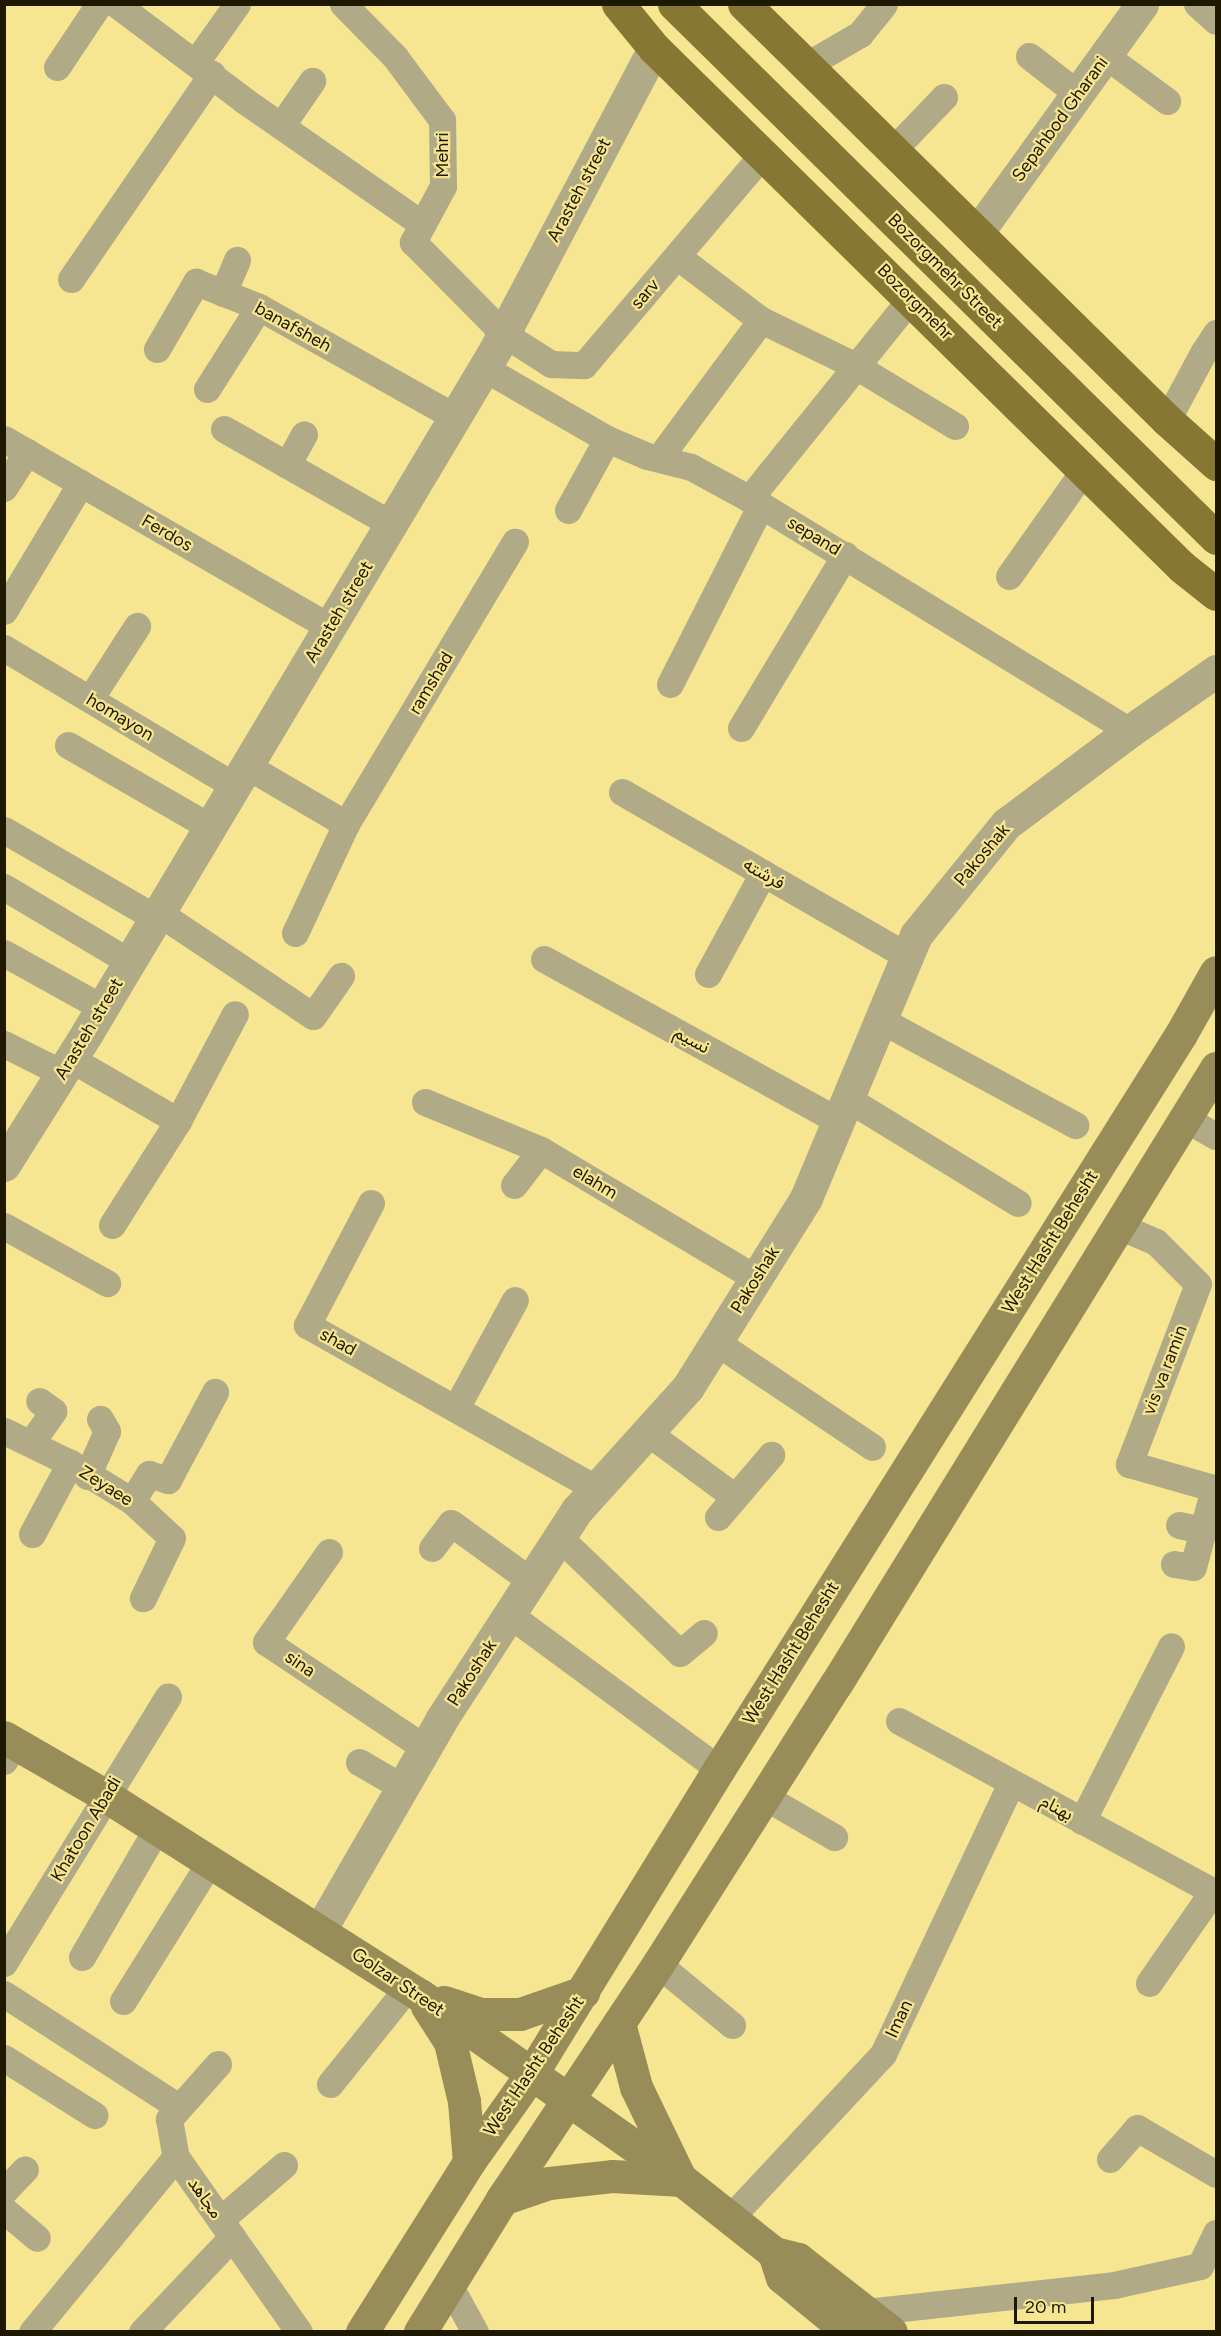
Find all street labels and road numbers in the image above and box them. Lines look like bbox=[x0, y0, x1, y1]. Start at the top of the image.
street label: Sepahbod Gharani bbox=[1007, 52, 1113, 186]
street label: Mehri bbox=[431, 132, 453, 178]
street label: Arasteh street bbox=[543, 134, 615, 246]
street label: Bozorgmehr Street bbox=[883, 209, 1007, 333]
street label: Bozorgmehr bbox=[872, 259, 958, 345]
street label: sarv bbox=[626, 274, 664, 314]
street label: banafsheh bbox=[251, 297, 335, 357]
street label: Ferdos bbox=[138, 510, 196, 556]
street label: sepand bbox=[783, 512, 845, 560]
street label: Arasteh street bbox=[300, 557, 378, 667]
street label: ramshad bbox=[404, 648, 458, 718]
street label: homayon bbox=[82, 689, 158, 745]
street label: Pakoshak bbox=[950, 819, 1014, 891]
street label: فرشته bbox=[739, 854, 789, 894]
street label: Arasteh street bbox=[50, 974, 128, 1084]
street label: نسیم bbox=[671, 1022, 713, 1058]
street label: elahm bbox=[569, 1160, 621, 1204]
street label: West Hasht Behesht bbox=[997, 1167, 1103, 1317]
street label: Pakoshak bbox=[726, 1243, 784, 1317]
street label: vis va ramin bbox=[1138, 1322, 1192, 1418]
street label: shad bbox=[316, 1323, 360, 1361]
street label: Zeyaee bbox=[75, 1461, 137, 1511]
street label: West Hasht Behesht bbox=[738, 1578, 844, 1728]
street label: Pakoshak bbox=[443, 1636, 501, 1710]
street label: sina bbox=[281, 1646, 319, 1682]
street label: Khatoon Abadi bbox=[46, 1772, 126, 1886]
street label: بهنام bbox=[1037, 1790, 1077, 1826]
street label: Golzar Street bbox=[348, 1943, 448, 2021]
street label: West Hasht Behesht bbox=[479, 1992, 589, 2140]
street label: Iman bbox=[881, 1997, 917, 2041]
street label: مجاهد bbox=[183, 2173, 227, 2223]

